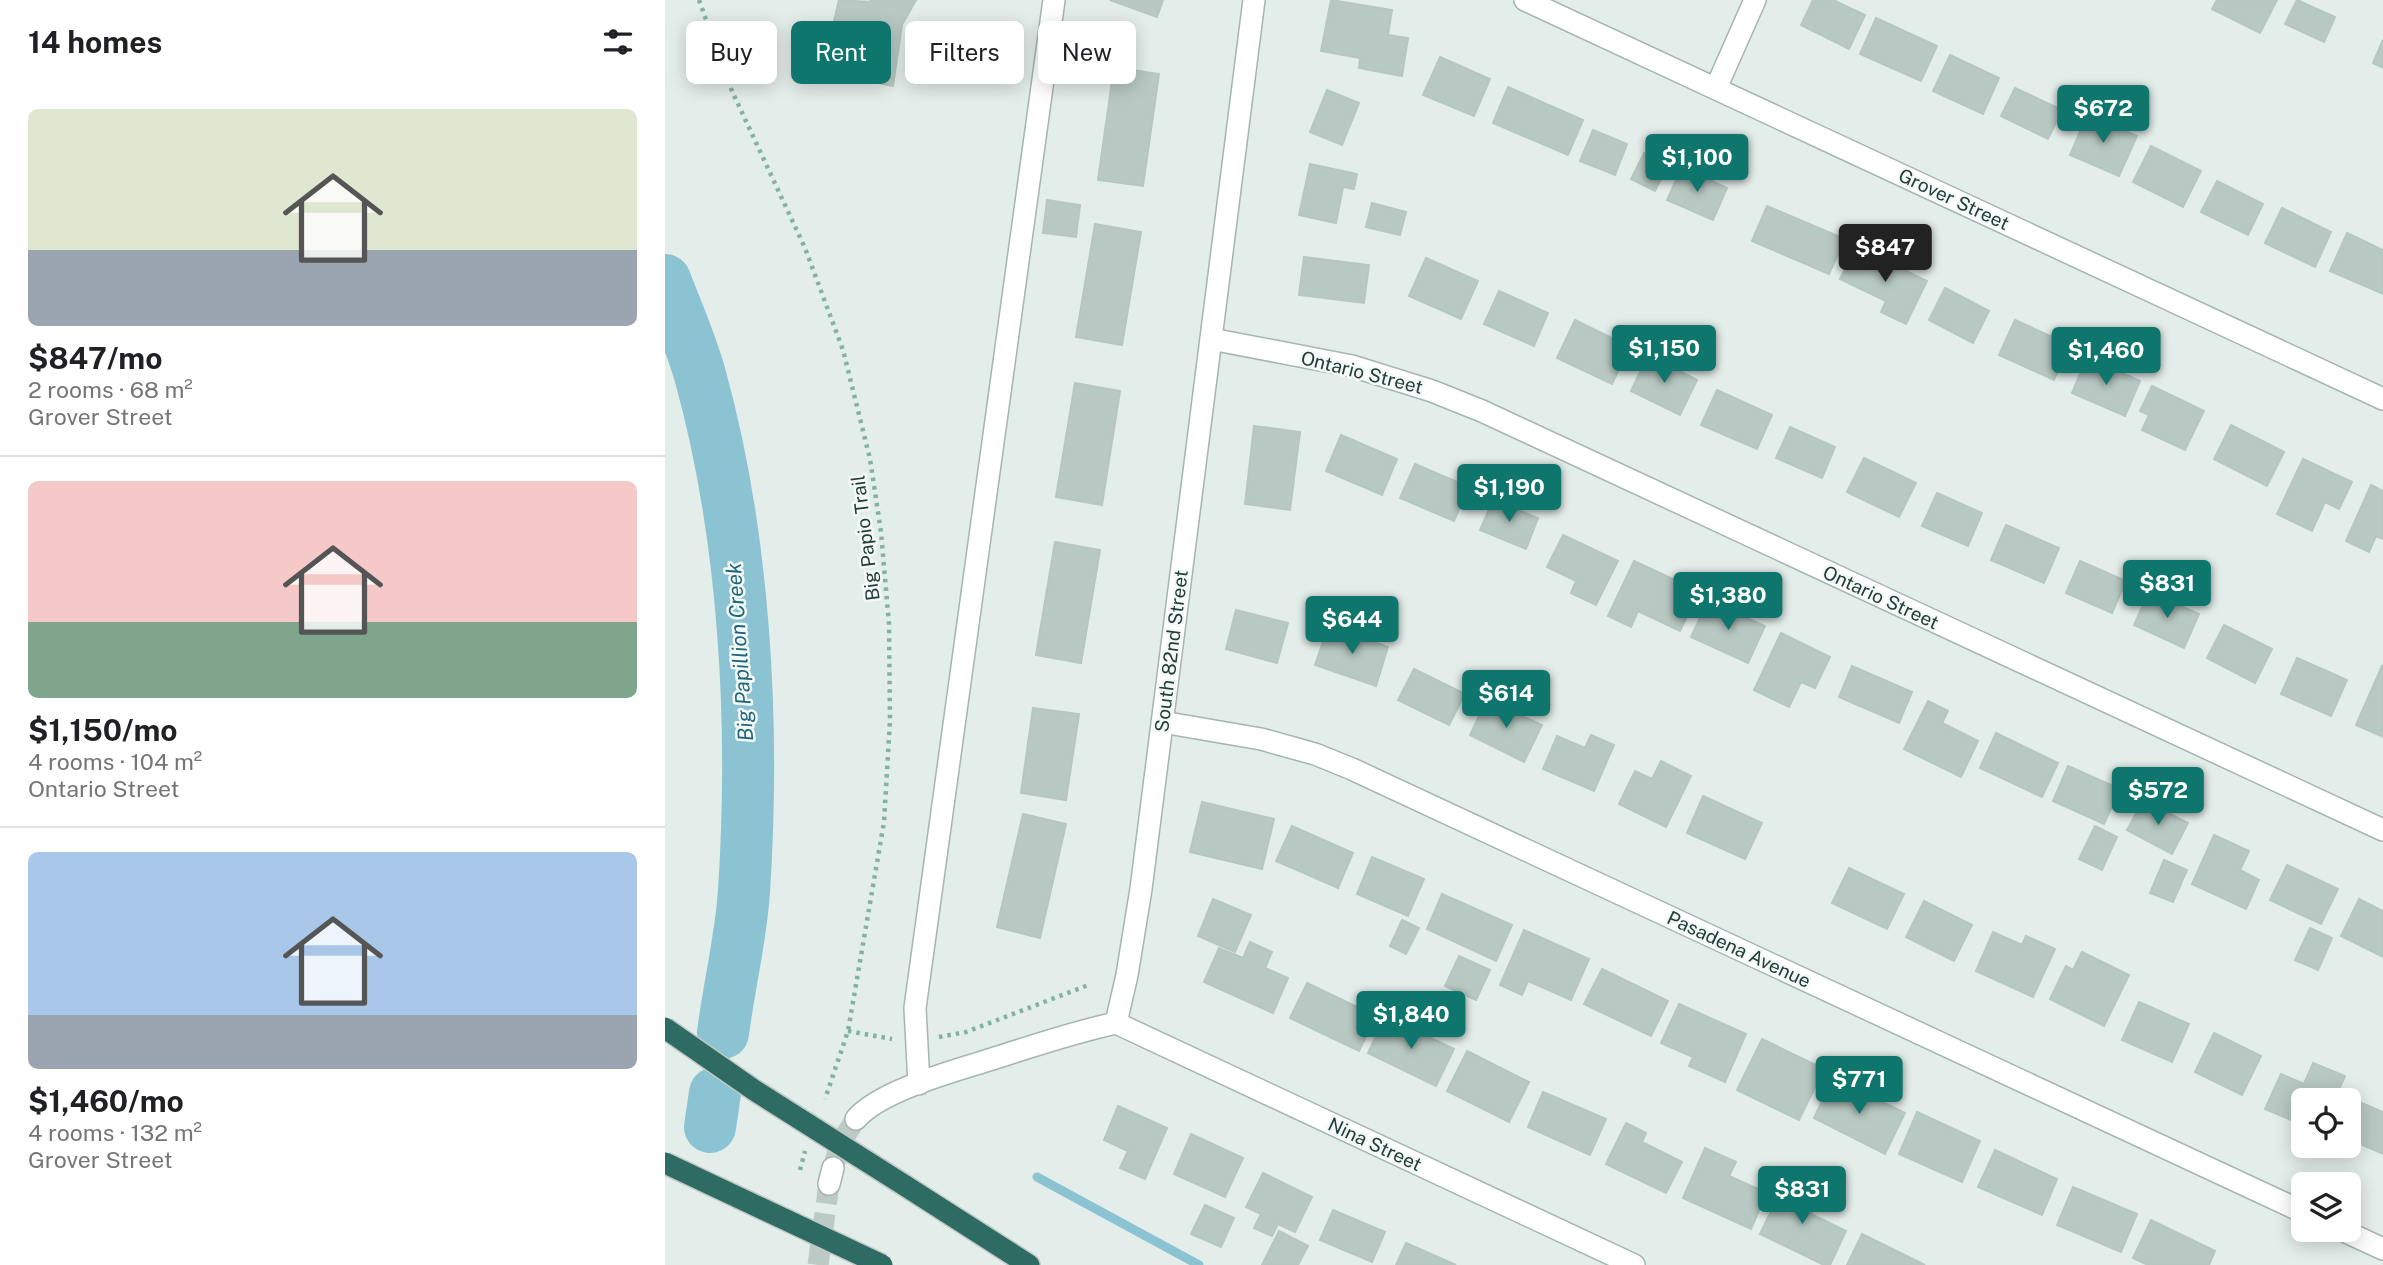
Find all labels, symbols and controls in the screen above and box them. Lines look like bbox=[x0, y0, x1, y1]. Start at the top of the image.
chip: Buy bbox=[686, 21, 777, 84]
chip: Rent bbox=[791, 21, 891, 84]
chip: Filters bbox=[905, 21, 1024, 84]
chip: New bbox=[1038, 21, 1136, 84]
icon: filters bbox=[599, 23, 637, 61]
text: 14 homes bbox=[28, 24, 162, 60]
pin: $672 bbox=[2062, 86, 2144, 145]
text: $672 bbox=[2073, 94, 2133, 121]
pin: $1,100 bbox=[1640, 134, 1754, 194]
text: $1,100 bbox=[1661, 143, 1733, 170]
icon: home bbox=[270, 155, 396, 281]
street label: Grover Street bbox=[1895, 164, 2013, 234]
pin: $847 bbox=[1844, 224, 1926, 284]
text: $847 bbox=[1855, 233, 1915, 260]
pin: $1,150 bbox=[1607, 326, 1721, 385]
pin: $1,460 bbox=[2049, 328, 2163, 387]
text: $1,150 bbox=[1628, 334, 1700, 361]
text: $1,460 bbox=[2068, 336, 2144, 363]
text: $847/mo bbox=[28, 340, 162, 376]
street label: Ontario Street bbox=[1299, 346, 1425, 398]
text: 2 rooms · 68 m² bbox=[28, 376, 193, 403]
text: Grover Street bbox=[28, 403, 173, 430]
pin: $1,190 bbox=[1452, 464, 1566, 524]
text: $1,190 bbox=[1473, 473, 1545, 500]
street label: Big Papio Trail bbox=[846, 474, 884, 602]
icon: home bbox=[270, 527, 396, 653]
pin: $831 bbox=[2126, 560, 2208, 620]
water label: Big Papillion Creek bbox=[721, 561, 758, 742]
street label: Ontario Street bbox=[1820, 561, 1942, 633]
street label: South 82nd Street bbox=[1150, 569, 1192, 733]
text: $831 bbox=[2139, 569, 2195, 596]
pin: $1,380 bbox=[1671, 572, 1785, 632]
text: $1,380 bbox=[1689, 581, 1767, 608]
pin: $644 bbox=[1311, 596, 1393, 656]
text: $644 bbox=[1322, 605, 1382, 632]
pin: $614 bbox=[1465, 670, 1547, 730]
text: $614 bbox=[1478, 679, 1534, 706]
text: $1,150/mo bbox=[28, 712, 178, 748]
text: 4 rooms · 104 m² bbox=[28, 748, 202, 775]
pin: $572 bbox=[2117, 768, 2199, 827]
text: Ontario Street bbox=[28, 775, 179, 802]
text: $572 bbox=[2128, 776, 2188, 803]
icon: home bbox=[270, 898, 396, 1024]
street label: Pasadena Avenue bbox=[1664, 906, 1814, 992]
pin: $1,840 bbox=[1354, 992, 1468, 1051]
text: $1,840 bbox=[1372, 1000, 1450, 1027]
pin: $771 bbox=[1818, 1056, 1900, 1116]
text: $771 bbox=[1832, 1065, 1886, 1092]
text: $1,460/mo bbox=[28, 1083, 184, 1119]
map controls bbox=[2291, 1088, 2361, 1242]
button: locate bbox=[2291, 1088, 2361, 1158]
street label: Nina Street bbox=[1325, 1113, 1425, 1175]
text: 4 rooms · 132 m² bbox=[28, 1119, 202, 1146]
text: Grover Street bbox=[28, 1146, 173, 1173]
pin: $831 bbox=[1761, 1166, 1843, 1226]
button: layers bbox=[2291, 1172, 2361, 1242]
text: $831 bbox=[1774, 1175, 1830, 1202]

